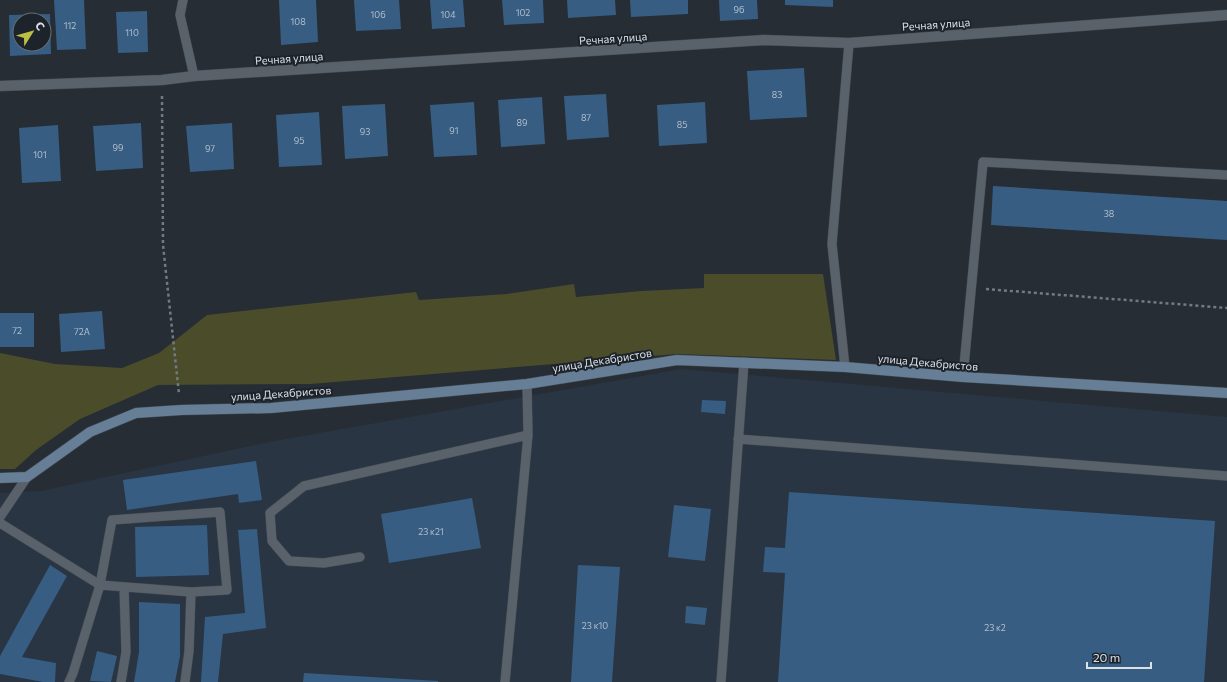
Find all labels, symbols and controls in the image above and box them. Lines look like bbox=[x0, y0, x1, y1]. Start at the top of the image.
house number: 96 bbox=[734, 4, 744, 15]
house number: 102 bbox=[516, 7, 530, 18]
house number: 106 bbox=[370, 9, 386, 20]
house number: 104 bbox=[440, 9, 456, 20]
north arrow bbox=[12, 12, 52, 52]
street label: Речная улица bbox=[901, 15, 971, 33]
house number: 108 bbox=[290, 16, 306, 27]
text: С bbox=[33, 19, 48, 33]
house number: 112 bbox=[64, 20, 76, 31]
house number: 110 bbox=[125, 27, 139, 38]
street label: Речная улица bbox=[578, 29, 648, 47]
street label: Речная улица bbox=[254, 49, 324, 67]
house number: 83 bbox=[772, 89, 782, 100]
house number: 87 bbox=[581, 112, 591, 123]
house number: 89 bbox=[517, 117, 527, 128]
house number: 85 bbox=[677, 119, 687, 130]
house number: 91 bbox=[449, 125, 459, 136]
house number: 93 bbox=[360, 126, 370, 137]
house number: 95 bbox=[294, 135, 304, 146]
house number: 99 bbox=[113, 142, 123, 153]
house number: 97 bbox=[205, 143, 215, 154]
house number: 101 bbox=[33, 149, 47, 160]
house number: 38 bbox=[1104, 208, 1114, 219]
house number: 72 bbox=[12, 325, 22, 336]
house number: 72А bbox=[74, 326, 90, 337]
street label: улица Декабристов bbox=[551, 346, 653, 374]
street label: улица Декабристов bbox=[877, 351, 979, 373]
street label: улица Декабристов bbox=[230, 383, 332, 403]
house number: 23 к21 bbox=[418, 526, 444, 537]
house number: 23 к10 bbox=[582, 620, 608, 631]
house number: 23 к2 bbox=[984, 622, 1006, 633]
scale bar bbox=[1087, 644, 1151, 670]
text: 20 m bbox=[1093, 650, 1120, 664]

